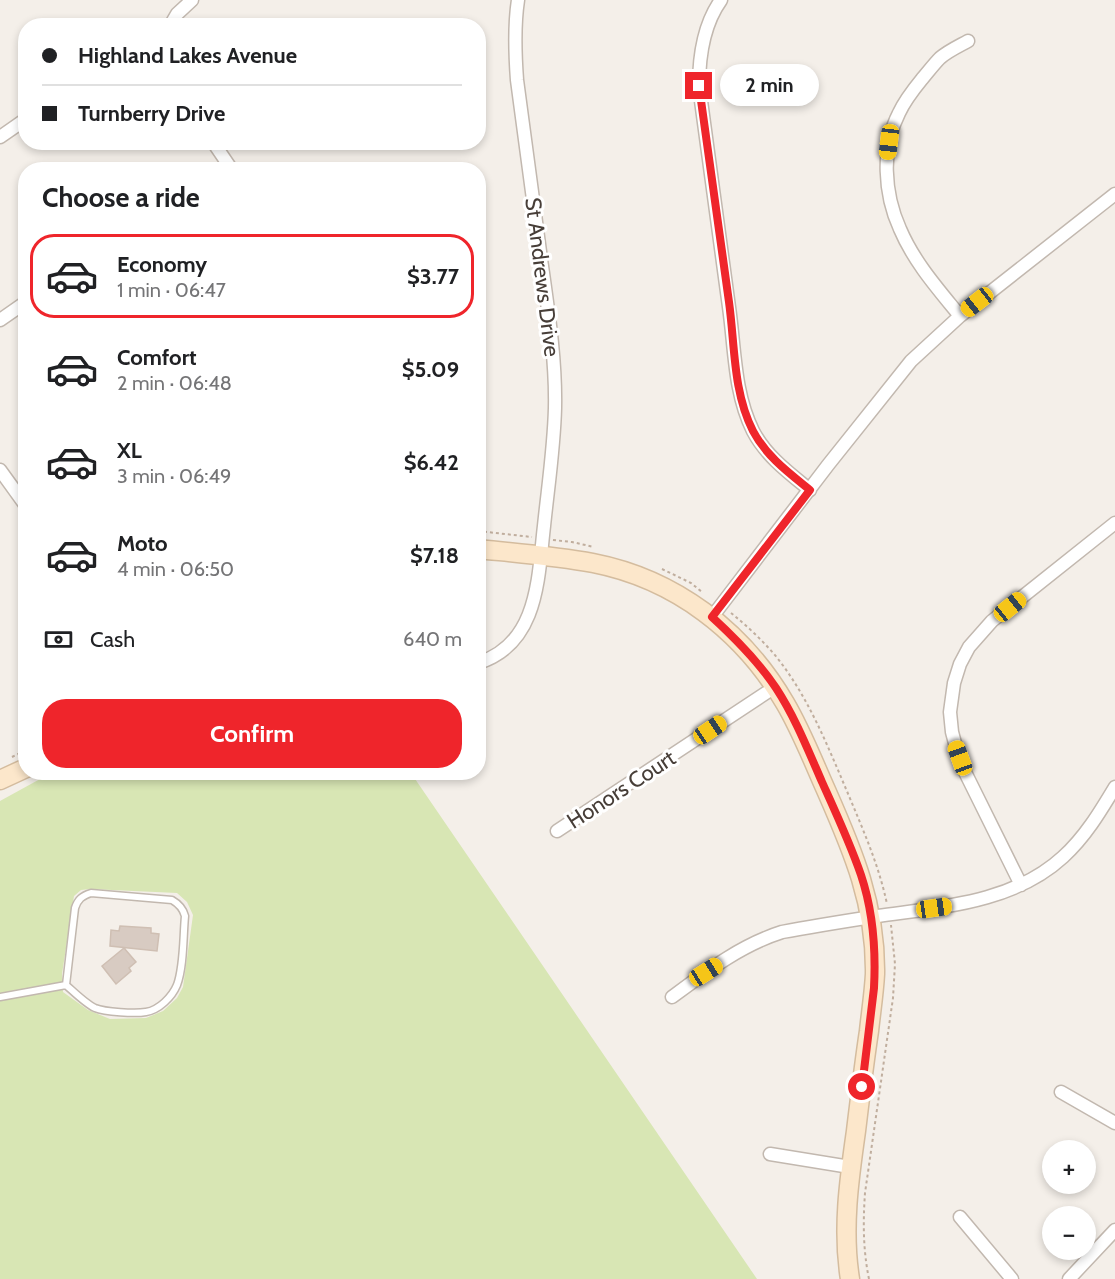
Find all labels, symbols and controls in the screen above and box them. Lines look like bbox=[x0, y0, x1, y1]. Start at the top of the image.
text: Highland Lakes Avenue bbox=[78, 42, 297, 69]
callout: 2 min bbox=[720, 65, 819, 107]
route end bbox=[685, 72, 712, 99]
text: 2 min bbox=[745, 73, 794, 97]
text: Turnberry Drive bbox=[78, 100, 225, 127]
car bbox=[878, 123, 900, 161]
text: Choose a ride bbox=[42, 181, 200, 214]
street label: St Andrews Drive bbox=[519, 196, 566, 358]
icon: car bbox=[45, 249, 99, 303]
text: Economy bbox=[117, 251, 207, 278]
text: $3.77 bbox=[407, 263, 459, 290]
text: 1 min · 06:47 bbox=[117, 278, 226, 302]
car bbox=[957, 284, 997, 320]
icon: car bbox=[45, 342, 99, 396]
text: Comfort bbox=[117, 344, 196, 371]
text: $5.09 bbox=[402, 356, 459, 383]
text: 2 min · 06:48 bbox=[117, 371, 232, 395]
icon: car bbox=[45, 435, 99, 489]
text: XL bbox=[117, 437, 142, 464]
text: $6.42 bbox=[404, 449, 459, 476]
text: 3 min · 06:49 bbox=[117, 464, 231, 488]
icon: car bbox=[45, 528, 99, 582]
text: Moto bbox=[117, 530, 168, 557]
text: $7.18 bbox=[410, 542, 459, 569]
text: 4 min · 06:50 bbox=[117, 557, 234, 581]
car bbox=[990, 589, 1030, 625]
icon: cash bbox=[42, 623, 75, 656]
text: Cash bbox=[90, 626, 135, 653]
text: 640 m bbox=[403, 627, 462, 651]
button: Confirm bbox=[42, 699, 462, 768]
car bbox=[690, 712, 730, 748]
car bbox=[945, 738, 975, 778]
street label: Honors Court bbox=[562, 744, 681, 835]
car bbox=[915, 897, 953, 919]
car bbox=[686, 955, 726, 989]
route start bbox=[848, 1073, 875, 1100]
map controls bbox=[1042, 1140, 1096, 1260]
button: + bbox=[1042, 1140, 1096, 1194]
button: − bbox=[1042, 1206, 1096, 1260]

